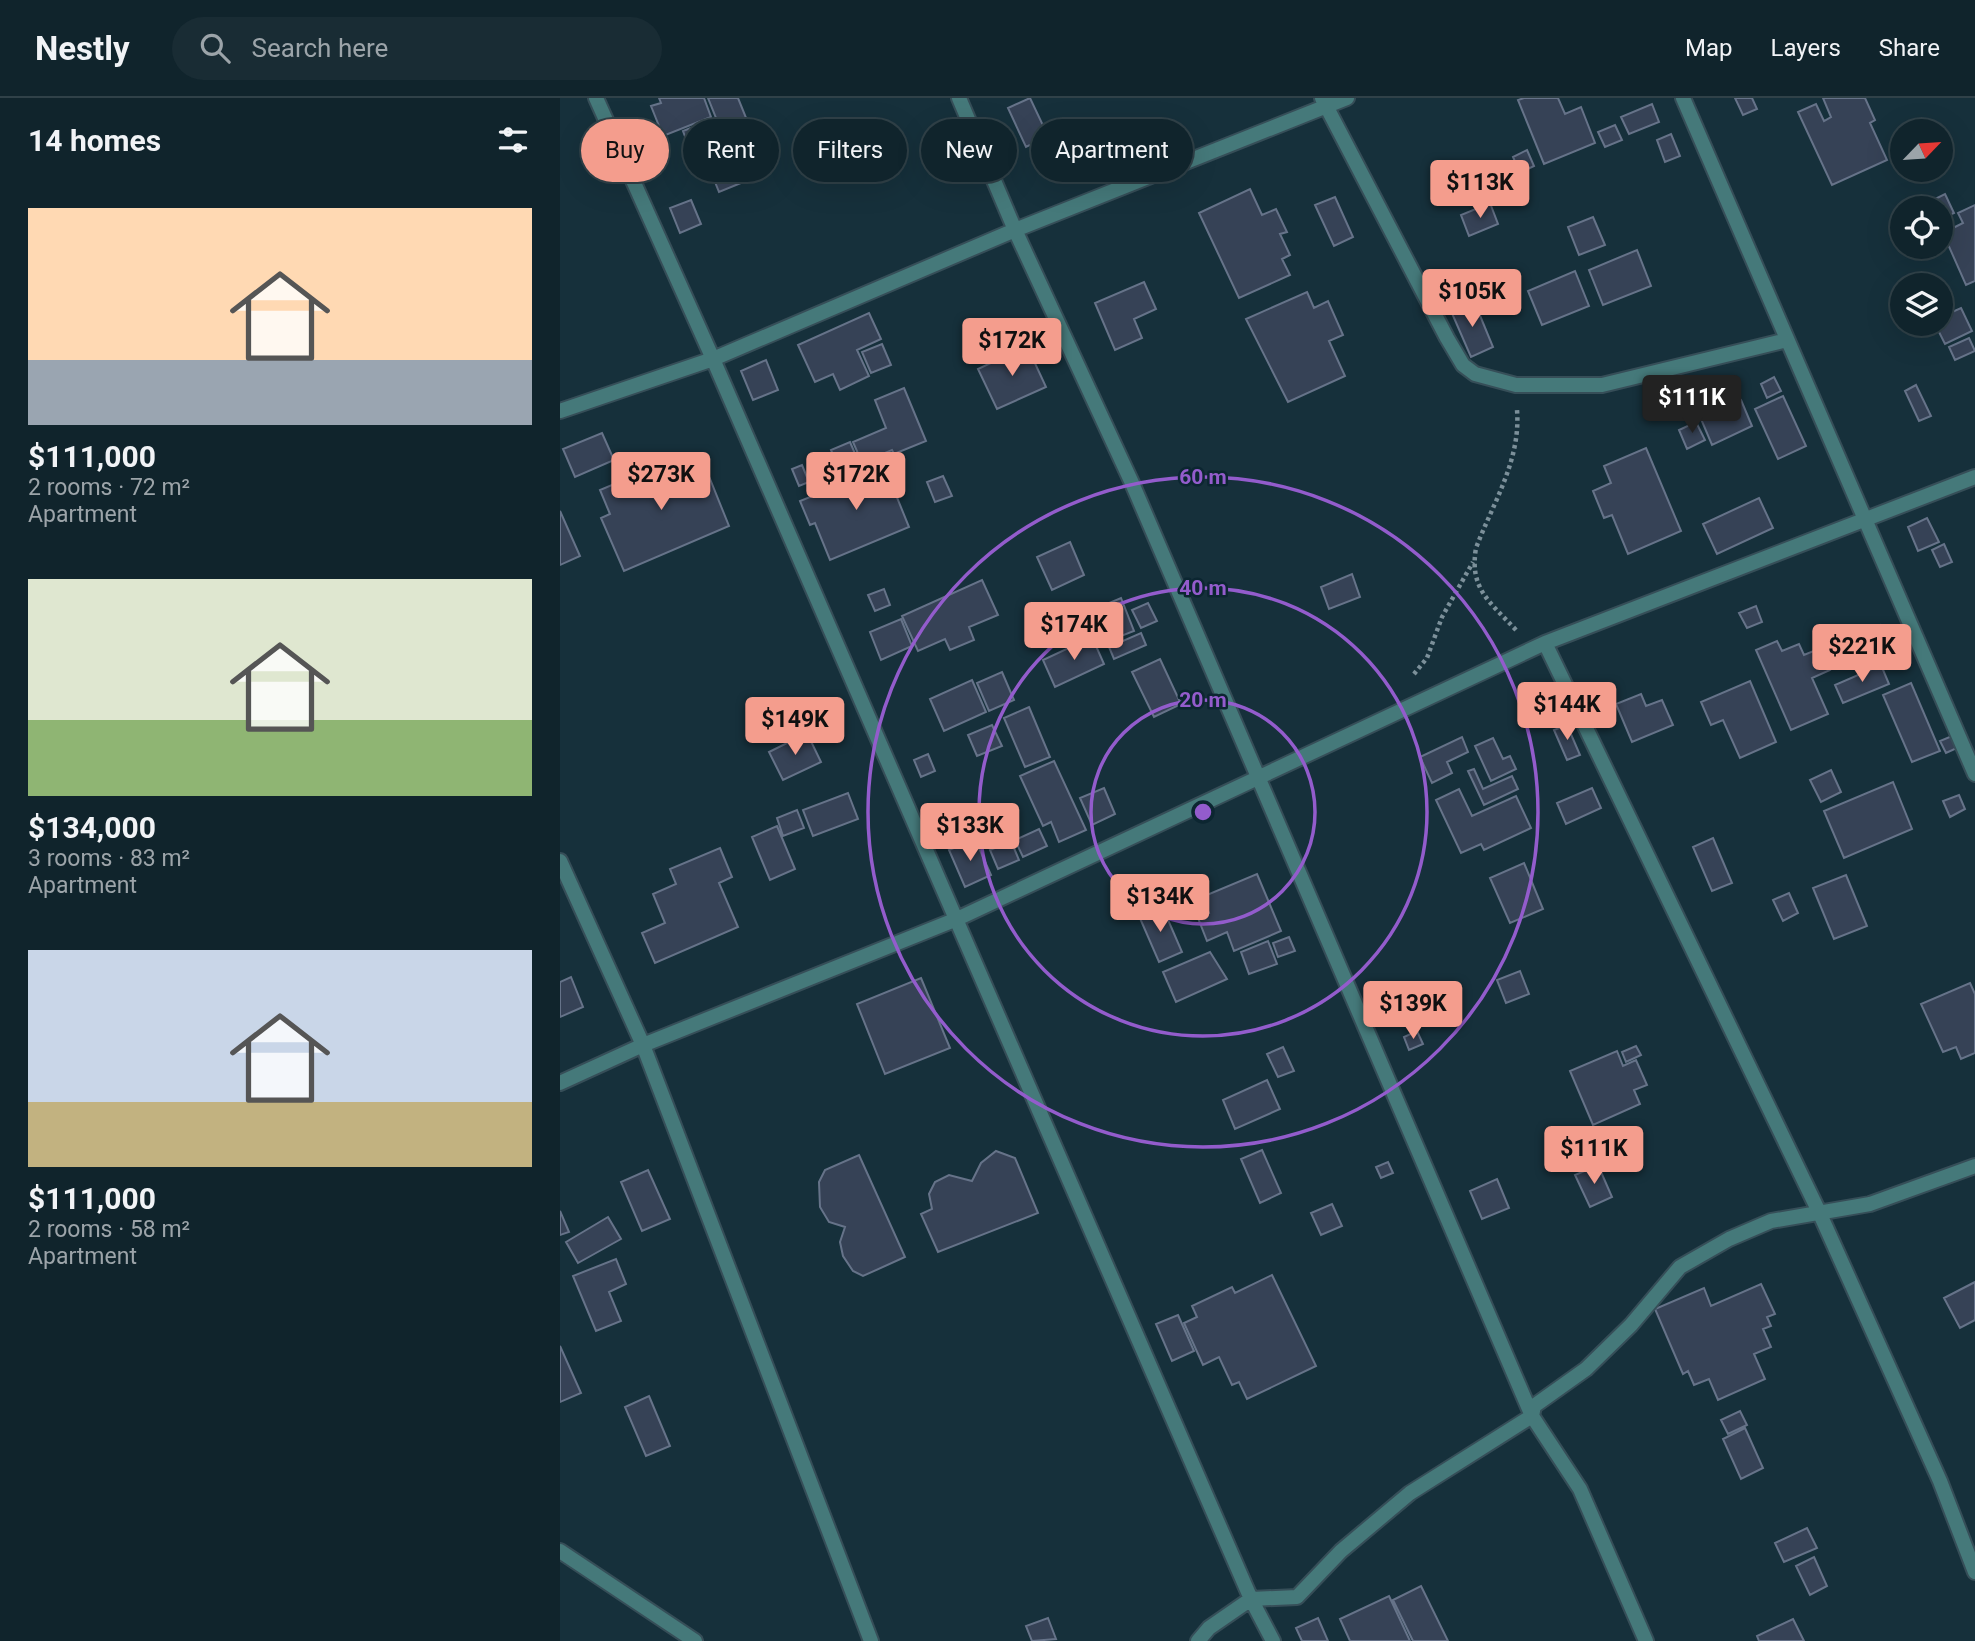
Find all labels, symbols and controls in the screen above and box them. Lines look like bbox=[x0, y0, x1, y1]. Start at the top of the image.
search box bbox=[172, 17, 662, 80]
text: Nestly bbox=[35, 29, 130, 68]
icon: search bbox=[196, 29, 234, 67]
text: Search here bbox=[252, 33, 388, 63]
text: Map bbox=[1685, 34, 1733, 62]
text: Layers bbox=[1771, 34, 1841, 62]
text: Share bbox=[1879, 34, 1940, 62]
chip: Buy bbox=[581, 119, 669, 182]
chip: Rent bbox=[683, 119, 779, 182]
chip: Filters bbox=[793, 119, 907, 182]
chip: New bbox=[921, 119, 1017, 182]
chip: Apartment bbox=[1031, 119, 1193, 182]
north arrow bbox=[1890, 119, 1953, 182]
map controls bbox=[1890, 119, 1953, 336]
icon: filters bbox=[494, 121, 532, 159]
text: 14 homes bbox=[28, 123, 161, 158]
pin: $113K bbox=[1431, 160, 1529, 220]
text: $113K bbox=[1446, 169, 1514, 196]
button: locate bbox=[1890, 196, 1953, 259]
icon: home bbox=[217, 253, 343, 379]
pin: $105K bbox=[1423, 270, 1521, 329]
button: layers bbox=[1890, 273, 1953, 336]
text: $105K bbox=[1438, 278, 1506, 305]
pin: $172K bbox=[963, 318, 1061, 378]
text: $172K bbox=[978, 327, 1046, 354]
pin: $111K bbox=[1643, 376, 1741, 435]
text: $111K bbox=[1658, 384, 1726, 411]
text: $111,000 bbox=[28, 439, 156, 474]
pin: $273K bbox=[612, 452, 710, 512]
pin: $172K bbox=[807, 452, 905, 512]
text: $273K bbox=[627, 461, 695, 488]
text: $172K bbox=[822, 461, 890, 488]
text: 60 m bbox=[1179, 465, 1227, 489]
text: 2 rooms · 72 m² bbox=[28, 474, 190, 501]
text: Apartment bbox=[28, 501, 137, 528]
text: 40 m bbox=[1179, 576, 1227, 600]
pin: $174K bbox=[1025, 602, 1123, 662]
text: $174K bbox=[1040, 611, 1108, 638]
icon: home bbox=[217, 624, 343, 750]
pin: $221K bbox=[1813, 624, 1911, 684]
text: $221K bbox=[1828, 633, 1896, 660]
pin: $144K bbox=[1518, 682, 1616, 742]
text: 20 m bbox=[1179, 688, 1227, 712]
text: $144K bbox=[1533, 691, 1601, 718]
pin: $149K bbox=[746, 698, 844, 757]
text: $149K bbox=[761, 706, 829, 733]
centre of rings bbox=[1191, 800, 1215, 824]
pin: $133K bbox=[921, 804, 1019, 863]
text: $134,000 bbox=[28, 810, 156, 845]
text: $133K bbox=[936, 812, 1004, 839]
text: 3 rooms · 83 m² bbox=[28, 845, 190, 872]
text: Apartment bbox=[28, 872, 137, 899]
pin: $134K bbox=[1111, 874, 1209, 934]
text: $134K bbox=[1126, 883, 1194, 910]
pin: $139K bbox=[1364, 982, 1462, 1041]
text: $139K bbox=[1379, 990, 1447, 1017]
icon: home bbox=[217, 995, 343, 1121]
pin: $111K bbox=[1545, 1126, 1643, 1186]
text: $111K bbox=[1560, 1135, 1628, 1162]
text: $111,000 bbox=[28, 1181, 156, 1216]
text: 2 rooms · 58 m² bbox=[28, 1216, 190, 1243]
text: Apartment bbox=[28, 1243, 137, 1270]

